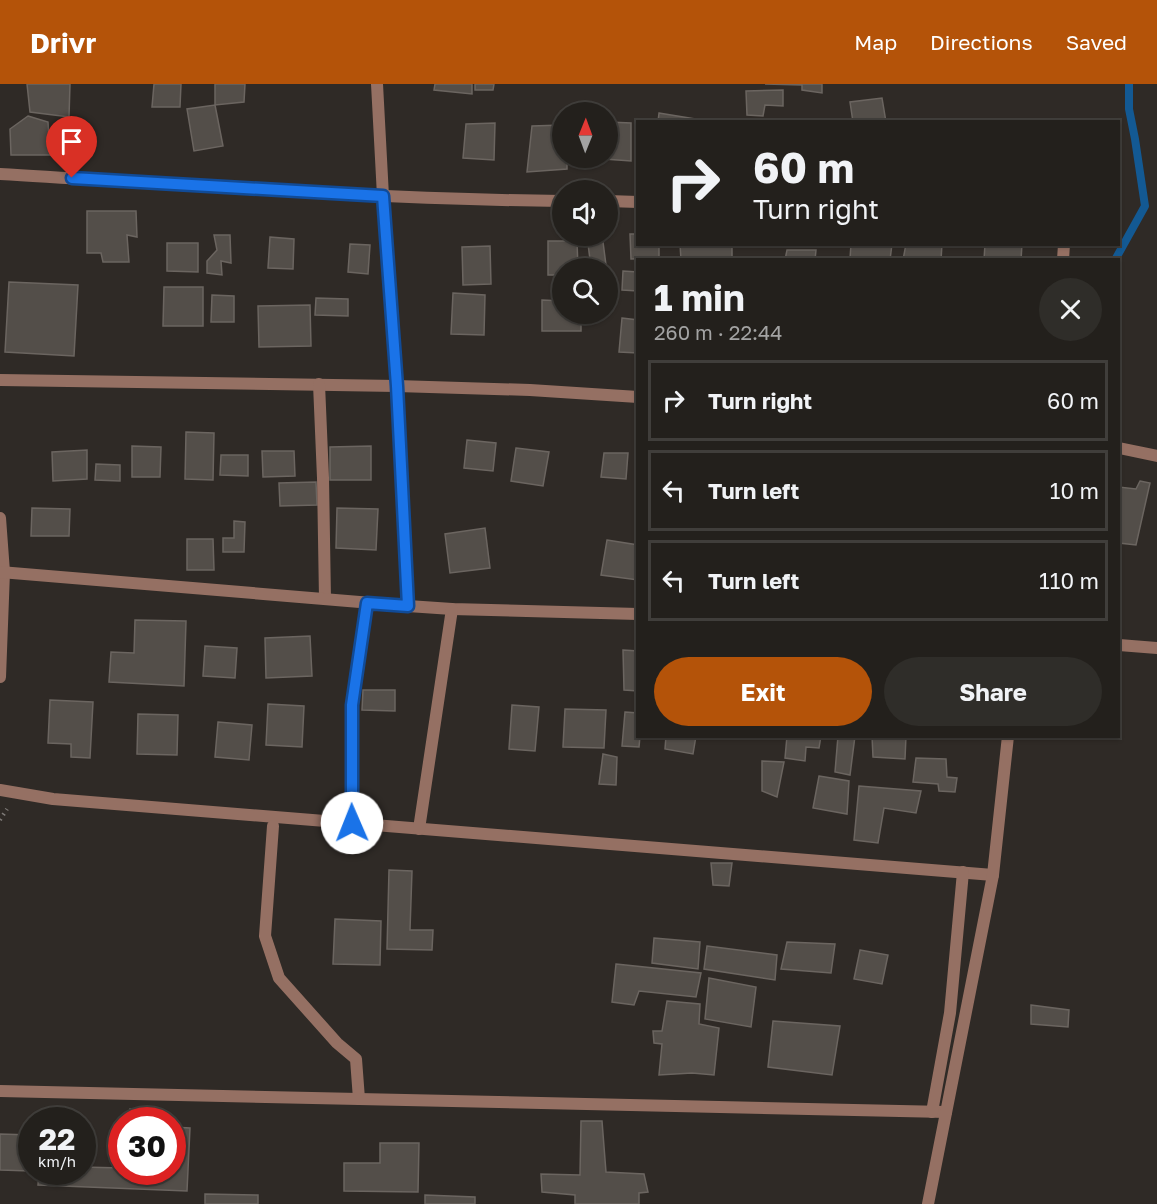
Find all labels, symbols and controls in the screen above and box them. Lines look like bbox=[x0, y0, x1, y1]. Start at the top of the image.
text: Drivr bbox=[30, 26, 96, 59]
text: Map bbox=[854, 29, 897, 55]
text: Directions bbox=[930, 29, 1033, 55]
text: Saved bbox=[1066, 29, 1127, 55]
north arrow bbox=[552, 102, 618, 168]
map controls bbox=[552, 102, 618, 324]
pin bbox=[46, 116, 97, 178]
icon: arrive bbox=[55, 125, 88, 158]
text: 60 m bbox=[753, 142, 854, 192]
icon: right bbox=[654, 144, 732, 222]
button: sound bbox=[552, 180, 618, 246]
text: Turn right bbox=[753, 193, 879, 225]
button: search bbox=[552, 258, 618, 324]
text: 1 min bbox=[654, 276, 745, 319]
button: close bbox=[1039, 278, 1102, 341]
text: 260 m · 22:44 bbox=[654, 320, 782, 344]
icon: right bbox=[657, 384, 690, 417]
text: Turn right bbox=[708, 387, 812, 414]
text: 60 m bbox=[1047, 387, 1099, 414]
icon: left bbox=[657, 474, 690, 507]
text: Turn left bbox=[708, 477, 799, 504]
text: 10 m bbox=[1050, 477, 1099, 504]
icon: left bbox=[657, 564, 690, 597]
text: Turn left bbox=[708, 567, 799, 594]
text: 110 m bbox=[1039, 567, 1099, 594]
button: Exit bbox=[654, 657, 872, 726]
button: Share bbox=[884, 657, 1102, 726]
position arrow bbox=[320, 791, 384, 855]
speed limit sign: 30 bbox=[108, 1107, 186, 1185]
text: 22 bbox=[39, 1121, 75, 1157]
text: km/h bbox=[38, 1152, 76, 1170]

